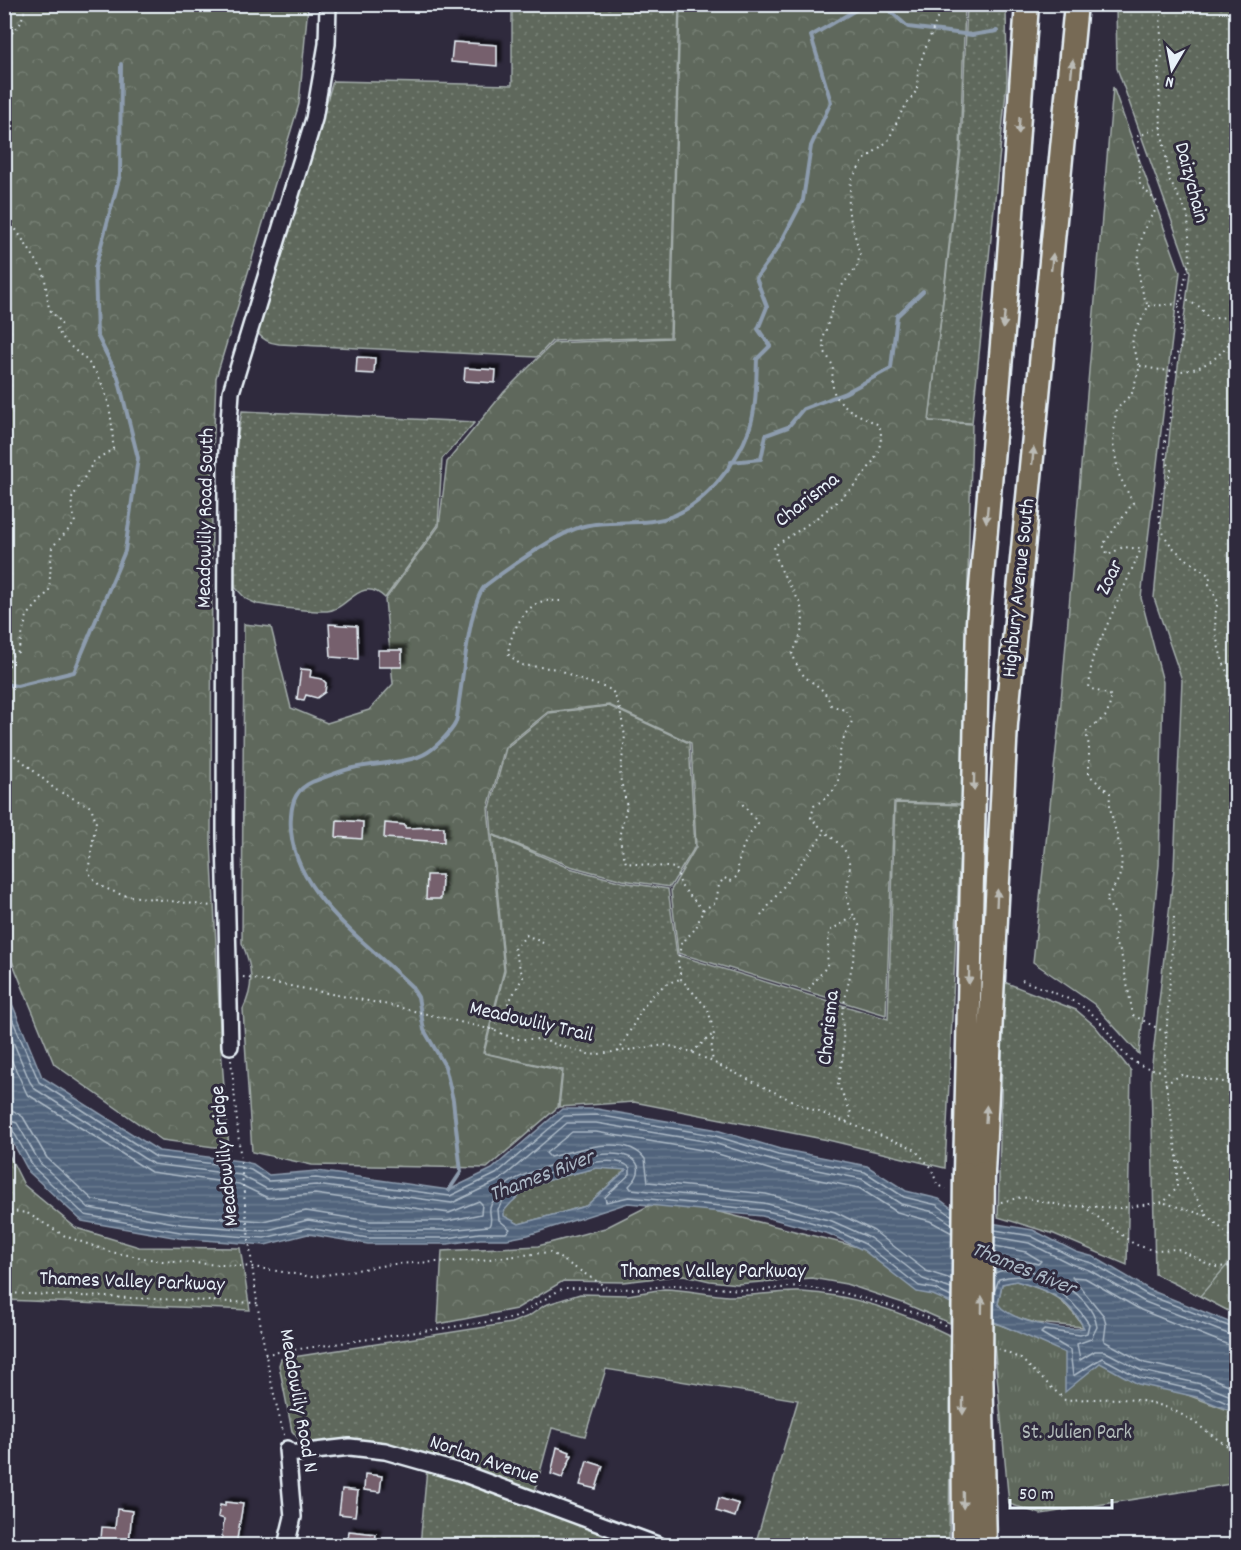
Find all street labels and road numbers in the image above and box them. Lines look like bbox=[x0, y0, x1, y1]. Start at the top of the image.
street label: Daizychain bbox=[1165, 139, 1215, 227]
street label: Meadowlily Road South bbox=[190, 428, 224, 608]
street label: Charisma bbox=[769, 466, 848, 536]
street label: Highbury Avenue South bbox=[996, 497, 1044, 679]
street label: Zoar bbox=[1090, 555, 1133, 601]
street label: Charisma bbox=[811, 988, 849, 1067]
street label: Meadowlily Trail bbox=[466, 994, 596, 1052]
street label: Meadowlily Bridge bbox=[204, 1084, 248, 1228]
street label: Thames Valley Parkway bbox=[620, 1258, 806, 1288]
street label: Thames Valley Parkway bbox=[39, 1265, 226, 1301]
street label: Meadowlily Road N bbox=[270, 1327, 324, 1475]
street label: Norlan Avenue bbox=[425, 1428, 543, 1494]

